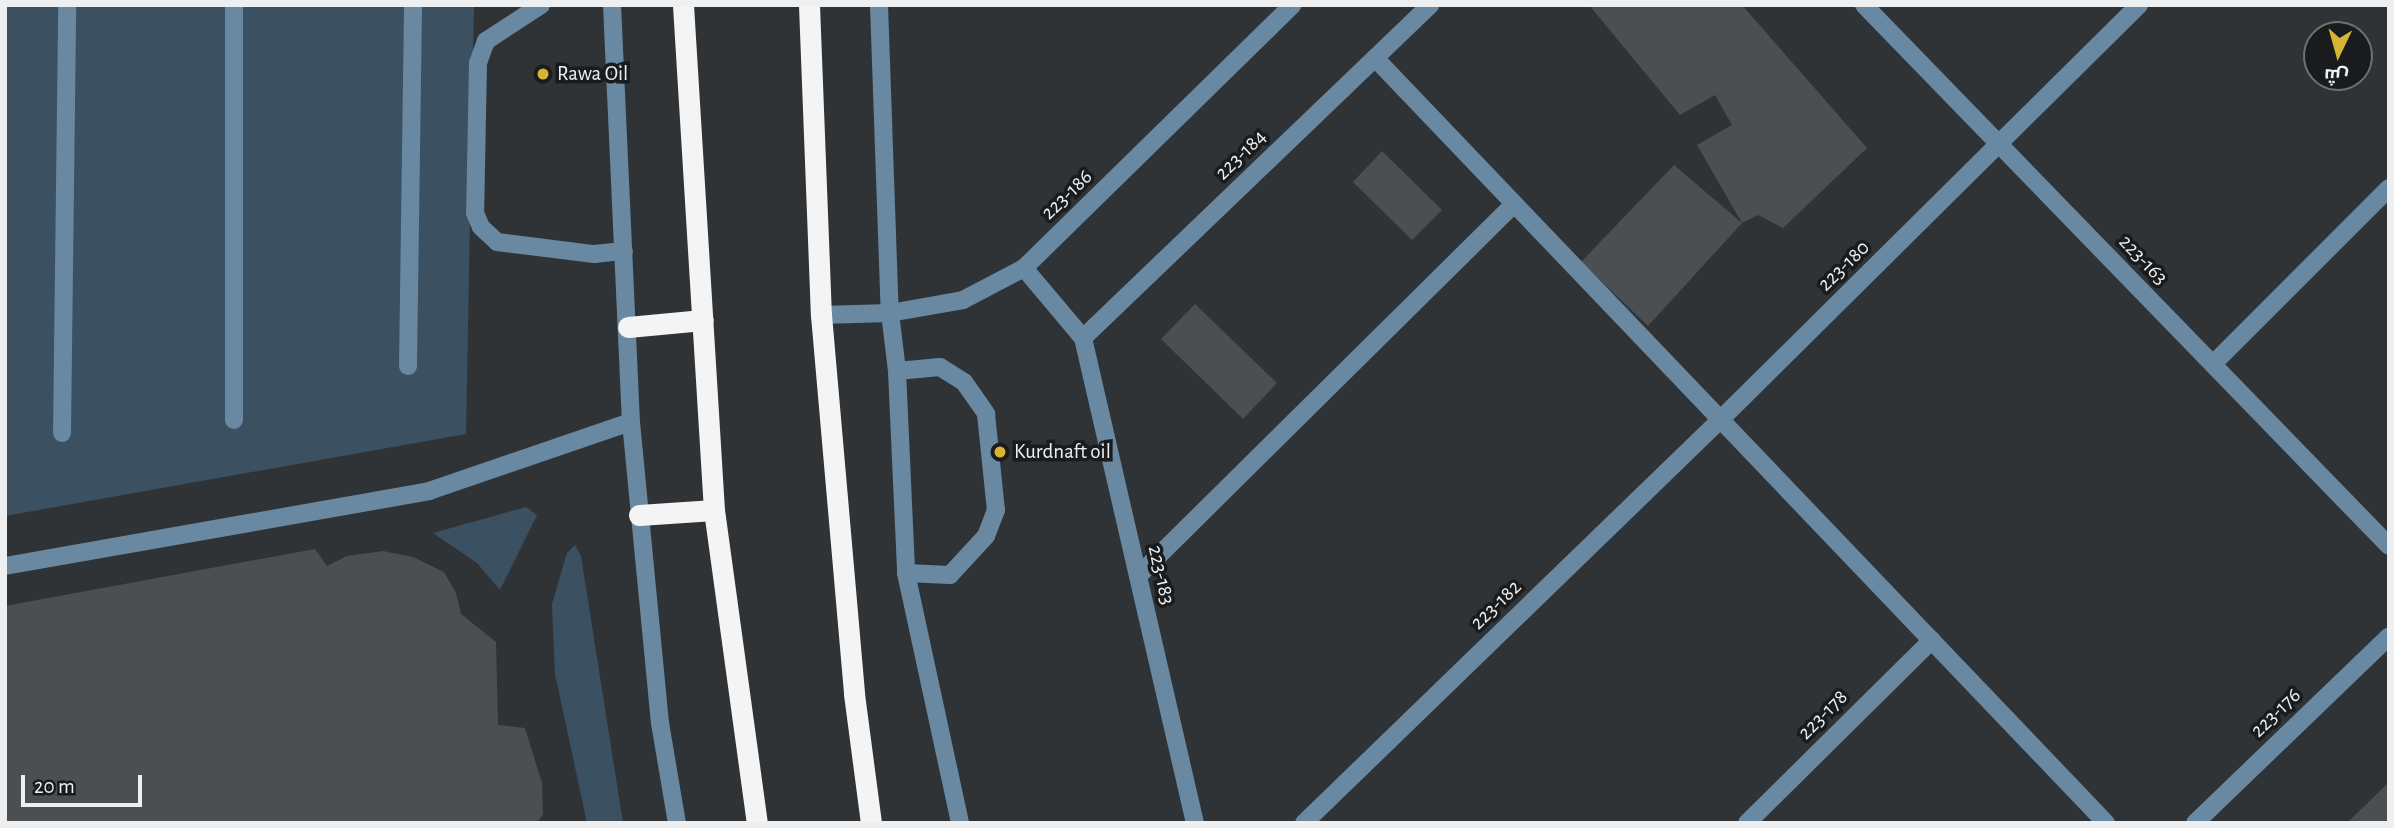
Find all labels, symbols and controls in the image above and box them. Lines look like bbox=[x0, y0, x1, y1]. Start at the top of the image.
north arrow bbox=[2303, 21, 2373, 91]
place label: Rawa Oil bbox=[557, 61, 628, 87]
text: ش bbox=[2323, 65, 2349, 86]
marker: Rawa Oil bbox=[535, 66, 551, 82]
street label: 223-184 bbox=[1210, 125, 1272, 185]
street label: 223-186 bbox=[1036, 165, 1098, 225]
street label: 223-163 bbox=[2113, 230, 2173, 290]
street label: 223-180 bbox=[1813, 235, 1875, 297]
place label: Kurdnaft oil bbox=[1014, 439, 1111, 465]
marker: Kurdnaft oil bbox=[992, 444, 1008, 460]
street label: 223-183 bbox=[1142, 543, 1180, 607]
street label: 223-182 bbox=[1465, 575, 1527, 635]
street label: 223-176 bbox=[2246, 683, 2306, 743]
street label: 223-178 bbox=[1793, 685, 1853, 745]
scale bar bbox=[24, 762, 145, 806]
text: 20 m bbox=[34, 776, 75, 797]

